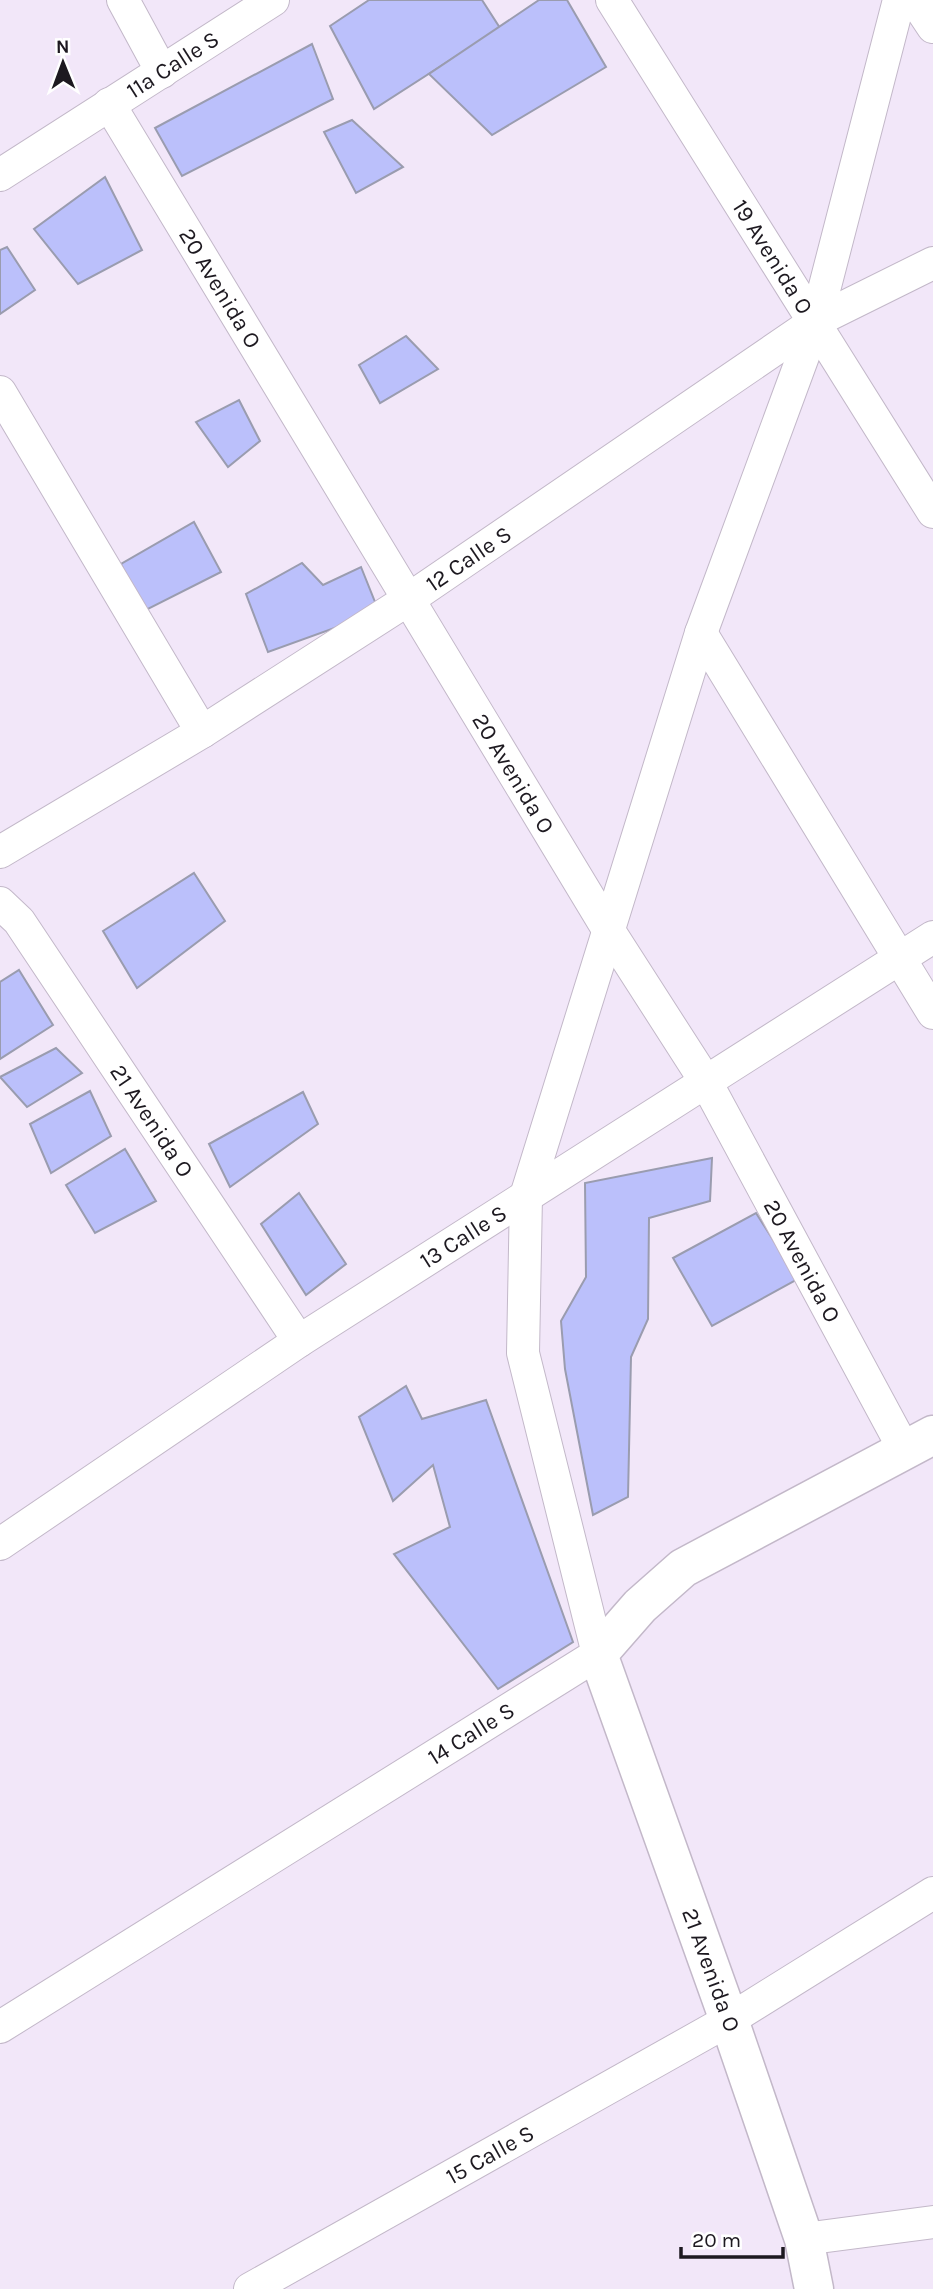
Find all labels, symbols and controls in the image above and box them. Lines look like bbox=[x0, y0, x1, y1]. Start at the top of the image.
street label: 11a Calle S bbox=[121, 25, 224, 104]
north arrow bbox=[28, 28, 98, 98]
text: N bbox=[56, 36, 70, 58]
street label: 19 Avenida O bbox=[727, 195, 819, 319]
street label: 20 Avenida O bbox=[174, 223, 267, 353]
street label: 12 Calle S bbox=[421, 520, 516, 597]
street label: 20 Avenida O bbox=[467, 708, 560, 838]
street label: 21 Avenida O bbox=[105, 1059, 199, 1182]
street label: 20 Avenida O bbox=[758, 1195, 847, 1327]
street label: 13 Calle S bbox=[415, 1199, 511, 1274]
street label: 14 Calle S bbox=[423, 1696, 519, 1770]
street label: 21 Avenida O bbox=[676, 1904, 746, 2036]
street label: 15 Calle S bbox=[441, 2119, 539, 2190]
scale bar bbox=[681, 2216, 782, 2260]
text: 20 m bbox=[692, 2228, 741, 2252]

